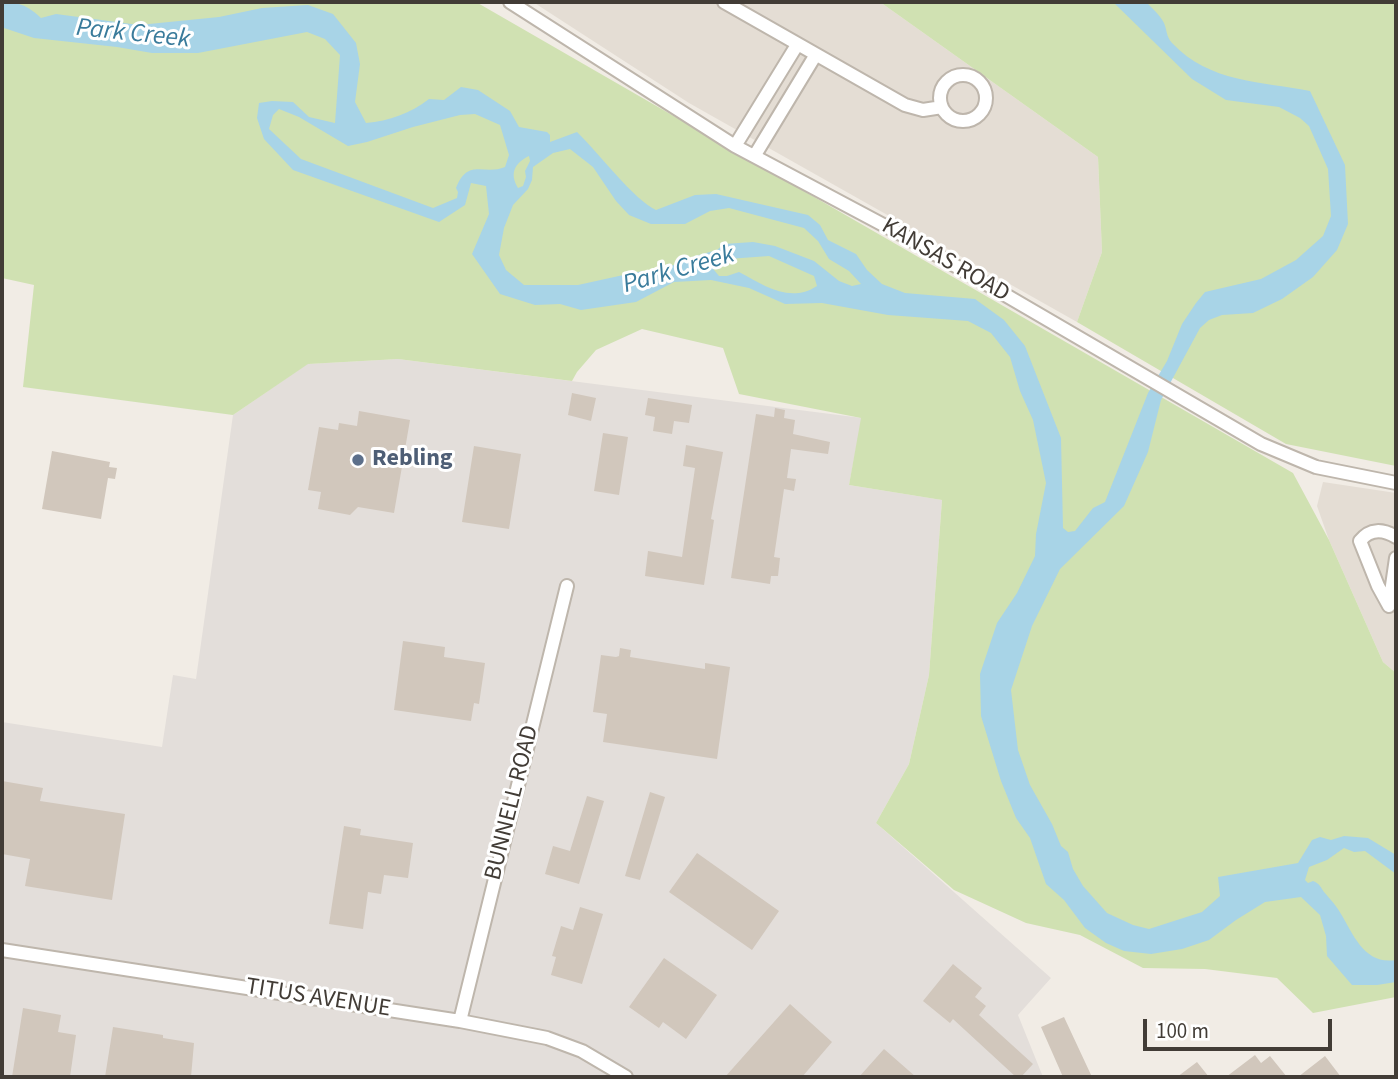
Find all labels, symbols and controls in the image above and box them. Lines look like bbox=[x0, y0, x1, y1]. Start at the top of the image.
water label: Park Creek bbox=[74, 13, 192, 57]
street label: KANSAS ROAD bbox=[876, 213, 1014, 309]
water label: Park Creek bbox=[620, 240, 738, 302]
place label: Rebling bbox=[372, 446, 453, 474]
marker: Rebling bbox=[350, 452, 366, 468]
street label: BUNNELL ROAD bbox=[480, 723, 546, 883]
street label: TITUS AVENUE bbox=[244, 973, 392, 1025]
scale bar bbox=[1146, 1006, 1335, 1050]
text: 100 m bbox=[1156, 1016, 1209, 1046]

